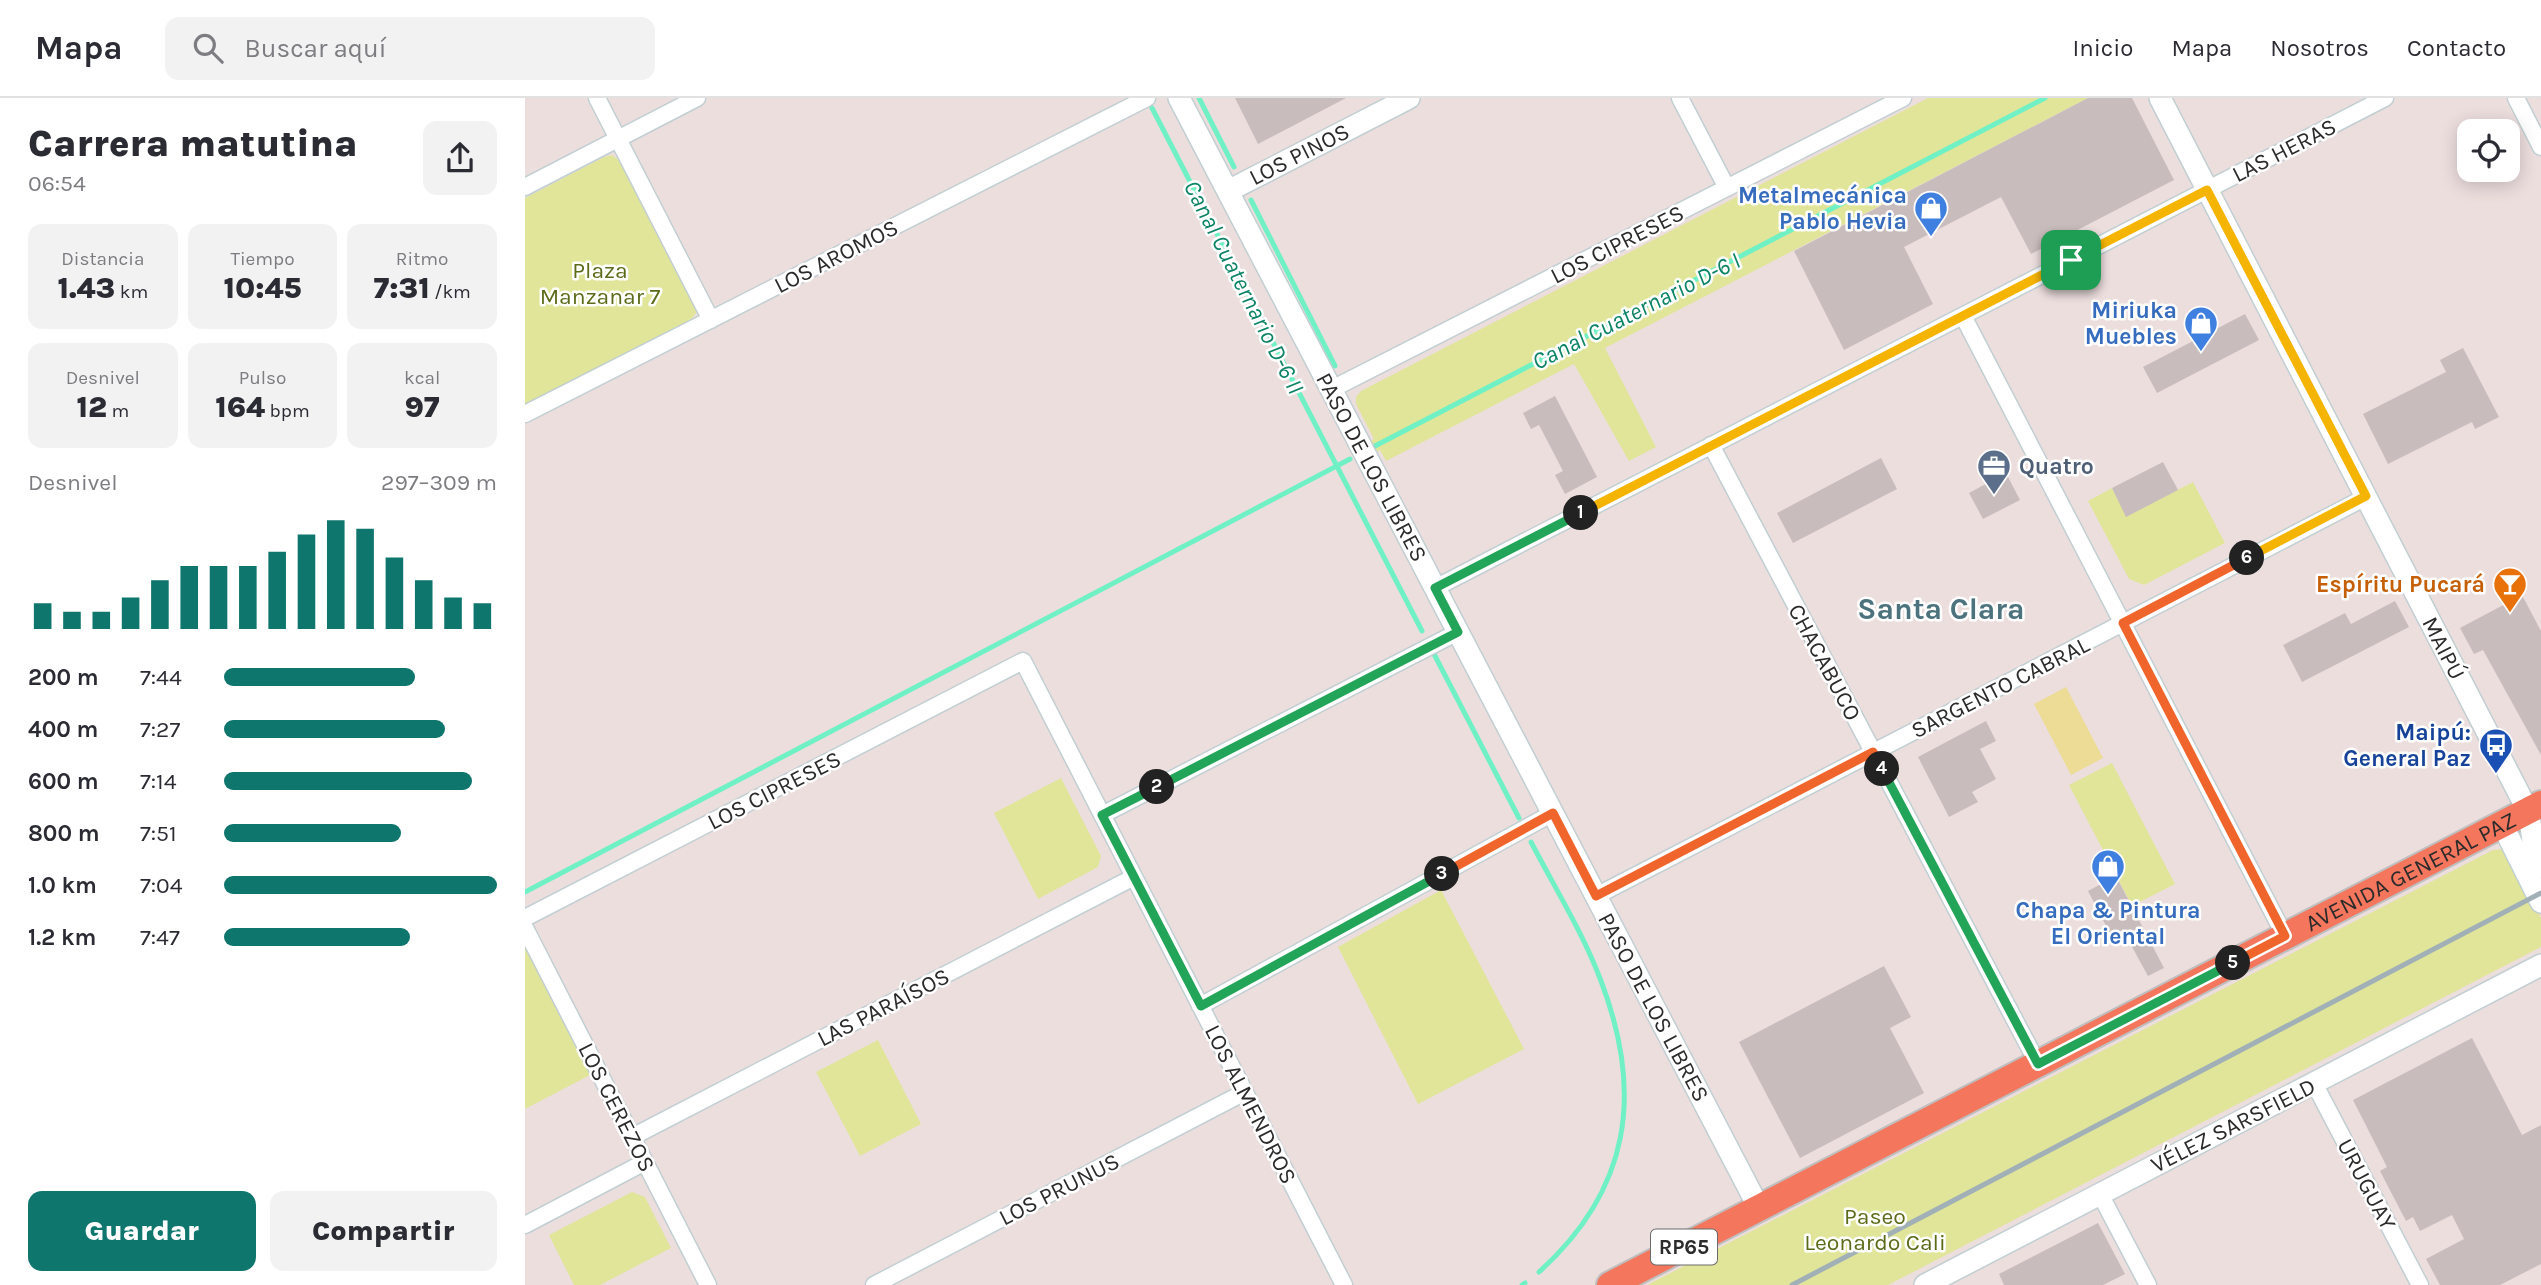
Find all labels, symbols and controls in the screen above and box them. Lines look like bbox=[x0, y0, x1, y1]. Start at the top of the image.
search box bbox=[165, 17, 655, 80]
text: Mapa bbox=[35, 29, 123, 67]
icon: search bbox=[189, 29, 227, 67]
text: Buscar aquí bbox=[245, 33, 386, 64]
text: Inicio bbox=[2072, 34, 2133, 62]
text: Mapa bbox=[2171, 34, 2232, 62]
text: Nosotros bbox=[2270, 34, 2369, 62]
text: Contacto bbox=[2407, 34, 2506, 62]
street label: LAS HERAS bbox=[2228, 113, 2341, 188]
street label: LOS PINOS bbox=[1245, 118, 1354, 191]
map controls bbox=[2457, 119, 2520, 182]
button: locate bbox=[2457, 119, 2520, 182]
text: Carrera matutina bbox=[28, 121, 358, 166]
button: share bbox=[423, 121, 497, 195]
text: 06:54 bbox=[28, 170, 86, 197]
water label: Canal Cuaternario D-6 II bbox=[1178, 176, 1310, 398]
place label: Metalmecánica Pablo Hevia bbox=[1738, 182, 1907, 235]
shop icon: Metalmecánica Pablo Hevia bbox=[1912, 189, 1950, 238]
street label: LOS CIPRESES bbox=[1546, 199, 1688, 290]
street label: LOS AROMOS bbox=[770, 214, 903, 299]
pin bbox=[2041, 230, 2101, 290]
icon: arrive bbox=[2052, 241, 2090, 279]
water label: Canal Cuaternario D-6 I bbox=[1527, 246, 1745, 376]
text: Distancia bbox=[61, 248, 144, 270]
text: Tiempo bbox=[230, 248, 295, 270]
text: Ritmo bbox=[396, 248, 448, 270]
park label: Plaza Manzanar 7 bbox=[540, 257, 661, 310]
text: 1.43 bbox=[57, 270, 115, 306]
text: 10:45 bbox=[223, 270, 302, 306]
text: 7:31 bbox=[373, 270, 430, 306]
text: km bbox=[115, 281, 148, 303]
text: /km bbox=[430, 281, 471, 303]
place label: Miriuka Muebles bbox=[2085, 297, 2177, 350]
shop icon: Miriuka Muebles bbox=[2182, 304, 2220, 353]
text: Desnivel bbox=[66, 367, 140, 389]
text: Pulso bbox=[239, 367, 286, 389]
text: kcal bbox=[404, 367, 440, 389]
street label: PASO DE LOS LIBRES bbox=[1310, 368, 1433, 566]
text: 12 bbox=[76, 389, 107, 425]
text: 164 bbox=[215, 389, 265, 425]
text: 97 bbox=[405, 389, 440, 425]
text: m bbox=[107, 400, 129, 422]
text: bpm bbox=[265, 400, 310, 422]
office icon: Quatro bbox=[1975, 447, 2013, 496]
place label: Quatro bbox=[2019, 453, 2094, 480]
text: Desnivel bbox=[28, 469, 118, 496]
text: 297–309 m bbox=[381, 469, 497, 496]
pin: 1 bbox=[1563, 496, 1599, 530]
text: 1 bbox=[1577, 501, 1584, 523]
pin: 6 bbox=[2229, 540, 2265, 575]
text: 6 bbox=[2241, 546, 2252, 568]
bar icon: Espíritu Pucará bbox=[2491, 565, 2529, 614]
place label: Espíritu Pucará bbox=[2316, 571, 2485, 598]
district label: Santa Clara bbox=[1857, 591, 2025, 627]
street label: CHACABUCO bbox=[1783, 599, 1867, 725]
street label: MAIPÚ bbox=[2416, 612, 2471, 684]
street label: SARGENTO CABRAL bbox=[1907, 631, 2094, 744]
text: 200 m bbox=[28, 664, 99, 691]
text: 7:44 bbox=[140, 664, 182, 691]
text: 400 m bbox=[28, 716, 98, 743]
text: 7:27 bbox=[140, 716, 180, 743]
place label: Maipú: General Paz bbox=[2343, 719, 2471, 772]
bus stop icon: Maipú: General Paz bbox=[2477, 726, 2515, 775]
street label: LOS CIPRESES bbox=[703, 745, 845, 836]
pin: 4 bbox=[1865, 752, 1899, 786]
text: 4 bbox=[1876, 757, 1887, 779]
text: 600 m bbox=[28, 768, 99, 795]
text: 7:14 bbox=[140, 768, 177, 795]
pin: 2 bbox=[1139, 770, 1175, 804]
text: 2 bbox=[1151, 775, 1162, 797]
street label: AVENIDA GENERAL PAZ bbox=[2301, 806, 2520, 937]
text: 800 m bbox=[28, 820, 100, 847]
text: 7:51 bbox=[140, 820, 177, 847]
shop icon: Chapa & Pintura El Oriental bbox=[2089, 847, 2127, 896]
pin: 3 bbox=[1425, 856, 1459, 892]
text: 3 bbox=[1436, 862, 1447, 884]
text: 1.0 km bbox=[28, 872, 97, 899]
text: 7:04 bbox=[140, 872, 183, 899]
place label: Chapa & Pintura El Oriental bbox=[2016, 897, 2200, 950]
street label: PASO DE LOS LIBRES bbox=[1592, 908, 1715, 1106]
text: 1.2 km bbox=[28, 924, 96, 951]
text: 7:47 bbox=[140, 924, 180, 951]
pin: 5 bbox=[2215, 946, 2251, 980]
text: 5 bbox=[2227, 951, 2238, 973]
street label: LAS PARAÍSOS bbox=[813, 963, 954, 1052]
street label: LOS ALMENDROS bbox=[1199, 1020, 1302, 1188]
street label: LOS CEREZOS bbox=[572, 1038, 661, 1176]
street label: VÉLEZ SARSFIELD bbox=[2146, 1072, 2320, 1179]
street label: URUGUAY bbox=[2331, 1134, 2402, 1235]
street label: LOS PRUNUS bbox=[995, 1148, 1124, 1231]
button: Guardar bbox=[28, 1191, 256, 1271]
button: Compartir bbox=[270, 1191, 497, 1271]
park label: Paseo Leonardo Cali bbox=[1804, 1203, 1946, 1256]
road number: RP65 bbox=[1651, 1230, 1717, 1264]

